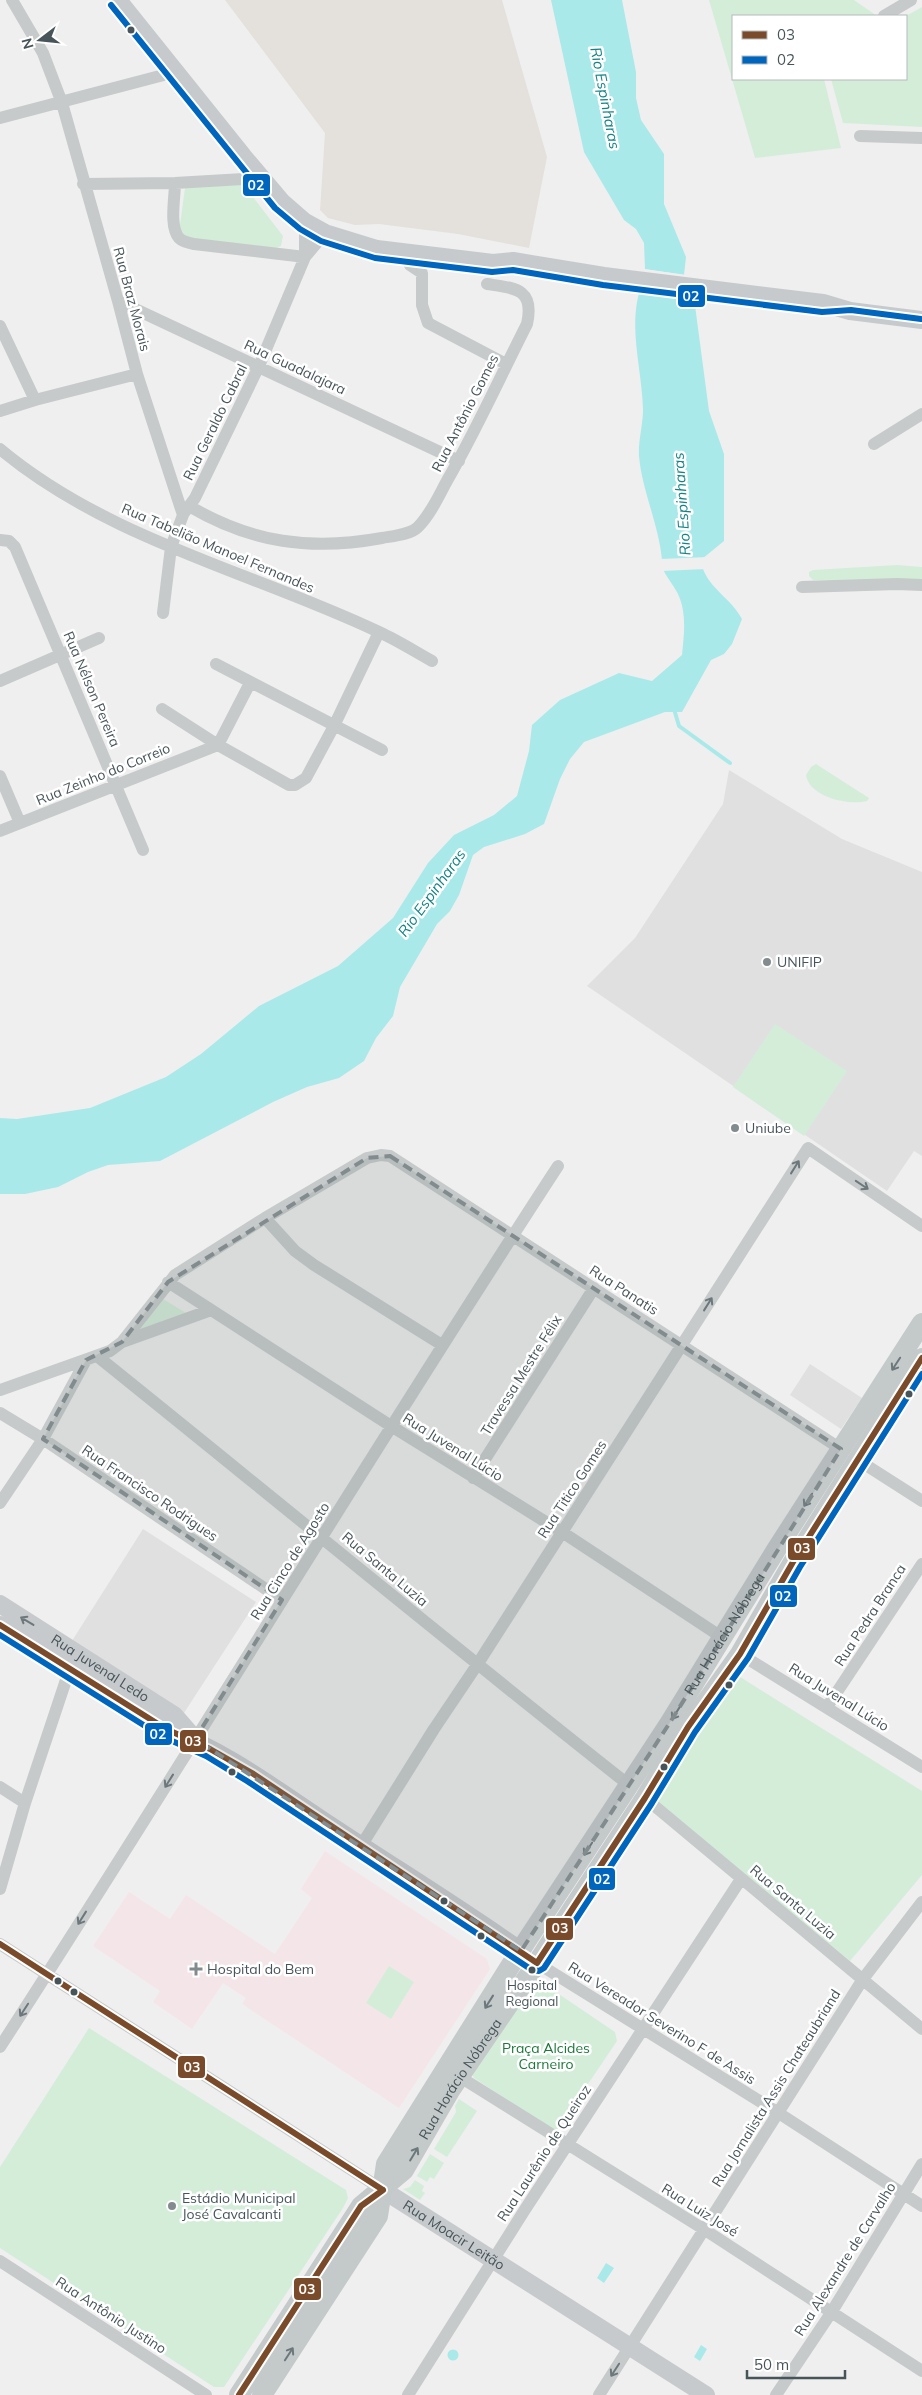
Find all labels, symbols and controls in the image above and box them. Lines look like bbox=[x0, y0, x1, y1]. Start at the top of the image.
north arrow bbox=[15, 15, 65, 65]
legend bbox=[732, 15, 907, 80]
unlabelled marker bbox=[126, 25, 136, 35]
text: 03 bbox=[777, 25, 795, 44]
text: N bbox=[17, 36, 38, 51]
water label: Rio Espinharas bbox=[586, 45, 625, 151]
text: 02 bbox=[777, 50, 795, 69]
line badge: 02 bbox=[242, 173, 271, 197]
text: 02 bbox=[248, 176, 264, 194]
street label: Rua Braz Morais bbox=[109, 245, 155, 353]
line badge: 02 bbox=[677, 284, 706, 308]
text: 02 bbox=[683, 287, 699, 305]
street label: Rua Guadalajara bbox=[241, 336, 349, 398]
street label: Rua Antônio Gomes bbox=[428, 351, 502, 475]
street label: Rua Geraldo Cabral bbox=[179, 361, 251, 483]
water label: Rio Espinharas bbox=[668, 452, 695, 556]
street label: Rua Tabelião Manoel Fernandes bbox=[119, 499, 317, 597]
street label: Rua Nélson Pereira bbox=[60, 629, 124, 749]
street label: Rua Zeinho do Correio bbox=[33, 739, 173, 809]
water label: Rio Espinharas bbox=[393, 845, 470, 940]
place label: UNIFIP bbox=[777, 953, 822, 971]
marker: UNIFIP bbox=[761, 956, 773, 968]
place label: Uniube bbox=[745, 1119, 791, 1137]
marker: Uniube bbox=[729, 1122, 741, 1134]
one-way arrow bbox=[791, 1161, 801, 1175]
one-way arrow bbox=[855, 1180, 869, 1190]
street label: Rua Panatis bbox=[586, 1261, 662, 1319]
one-way arrow bbox=[703, 1298, 713, 1312]
street label: Travessa Mestre Félix bbox=[477, 1311, 566, 1439]
one-way arrow bbox=[890, 1356, 900, 1370]
unlabelled marker bbox=[904, 1389, 914, 1399]
street label: Rua Juvenal Lúcio bbox=[400, 1409, 506, 1485]
street label: Rua Titico Gomes bbox=[534, 1437, 610, 1541]
street label: Rua Francisco Rodrigues bbox=[79, 1441, 221, 1545]
one-way arrow bbox=[802, 1493, 812, 1507]
street label: Rua Cinco de Agosto bbox=[246, 1499, 334, 1623]
street label: Rua Santa Luzia bbox=[338, 1528, 432, 1610]
line badge: 03 bbox=[787, 1537, 816, 1561]
text: 03 bbox=[794, 1539, 810, 1557]
street label: Rua Pedra Branca bbox=[830, 1561, 910, 1669]
street label: Rua Horácio Nóbrega bbox=[680, 1569, 769, 1698]
line badge: 02 bbox=[769, 1584, 798, 1608]
text: 02 bbox=[775, 1587, 791, 1605]
one-way arrow bbox=[21, 1615, 35, 1625]
street label: Rua Juvenal Ledo bbox=[48, 1630, 153, 1706]
street label: Rua Juvenal Lúcio bbox=[786, 1659, 892, 1735]
unlabelled marker bbox=[724, 1680, 734, 1690]
one-way arrow bbox=[671, 1706, 682, 1720]
line badge: 02 bbox=[144, 1722, 173, 1746]
text: 02 bbox=[150, 1725, 166, 1743]
line badge: 03 bbox=[179, 1729, 207, 1753]
text: 03 bbox=[185, 1732, 201, 1750]
unlabelled marker bbox=[659, 1762, 669, 1772]
unlabelled marker bbox=[227, 1767, 237, 1777]
one-way arrow bbox=[164, 1773, 174, 1787]
one-way arrow bbox=[582, 1842, 592, 1856]
street label: Rua Santa Luzia bbox=[746, 1861, 840, 1943]
line badge: 02 bbox=[588, 1867, 616, 1891]
text: 02 bbox=[594, 1870, 610, 1888]
unlabelled marker bbox=[439, 1896, 449, 1906]
one-way arrow bbox=[77, 1911, 87, 1925]
line badge: 03 bbox=[545, 1917, 574, 1941]
text: 03 bbox=[552, 1919, 568, 1937]
unlabelled marker bbox=[476, 1931, 486, 1941]
street label: Rua Vereador Severino F de Assis bbox=[565, 1958, 759, 2088]
place label: Hospital do Bem bbox=[207, 1960, 314, 1978]
marker: Hospital do Bem bbox=[189, 1962, 203, 1976]
marker: Hospital Regional bbox=[527, 1965, 537, 1975]
unlabelled marker bbox=[53, 1976, 63, 1986]
place label: Hospital Regional bbox=[506, 1977, 558, 2009]
street label: Rua Jornalista Assis Chateaubriand bbox=[708, 1986, 844, 2190]
unlabelled marker bbox=[69, 1987, 79, 1997]
one-way arrow bbox=[483, 1994, 493, 2008]
one-way arrow bbox=[19, 2003, 29, 2017]
street label: Rua Horácio Nóbrega bbox=[415, 2015, 506, 2143]
park label: Praça Alcides Carneiro bbox=[502, 2039, 590, 2073]
line badge: 03 bbox=[177, 2055, 206, 2079]
text: 03 bbox=[184, 2058, 200, 2076]
street label: Rua Laurênio de Queiroz bbox=[493, 2081, 595, 2225]
one-way arrow bbox=[410, 2147, 420, 2161]
street label: Rua Luiz José bbox=[658, 2179, 742, 2241]
street label: Rua Alexandre de Carvalho bbox=[790, 2179, 900, 2339]
place label: Estádio Municipal José Cavalcanti bbox=[182, 2189, 296, 2223]
street label: Rua Moacir Leitão bbox=[400, 2196, 508, 2274]
marker: Estádio Municipal José Cavalcanti bbox=[166, 2200, 178, 2212]
street label: Rua Antônio Justino bbox=[52, 2273, 170, 2357]
line badge: 03 bbox=[293, 2277, 322, 2301]
text: 03 bbox=[299, 2280, 315, 2298]
one-way arrow bbox=[284, 2347, 294, 2361]
scale bar bbox=[747, 2348, 844, 2380]
text: 50 m bbox=[754, 2355, 789, 2374]
one-way arrow bbox=[610, 2363, 620, 2377]

